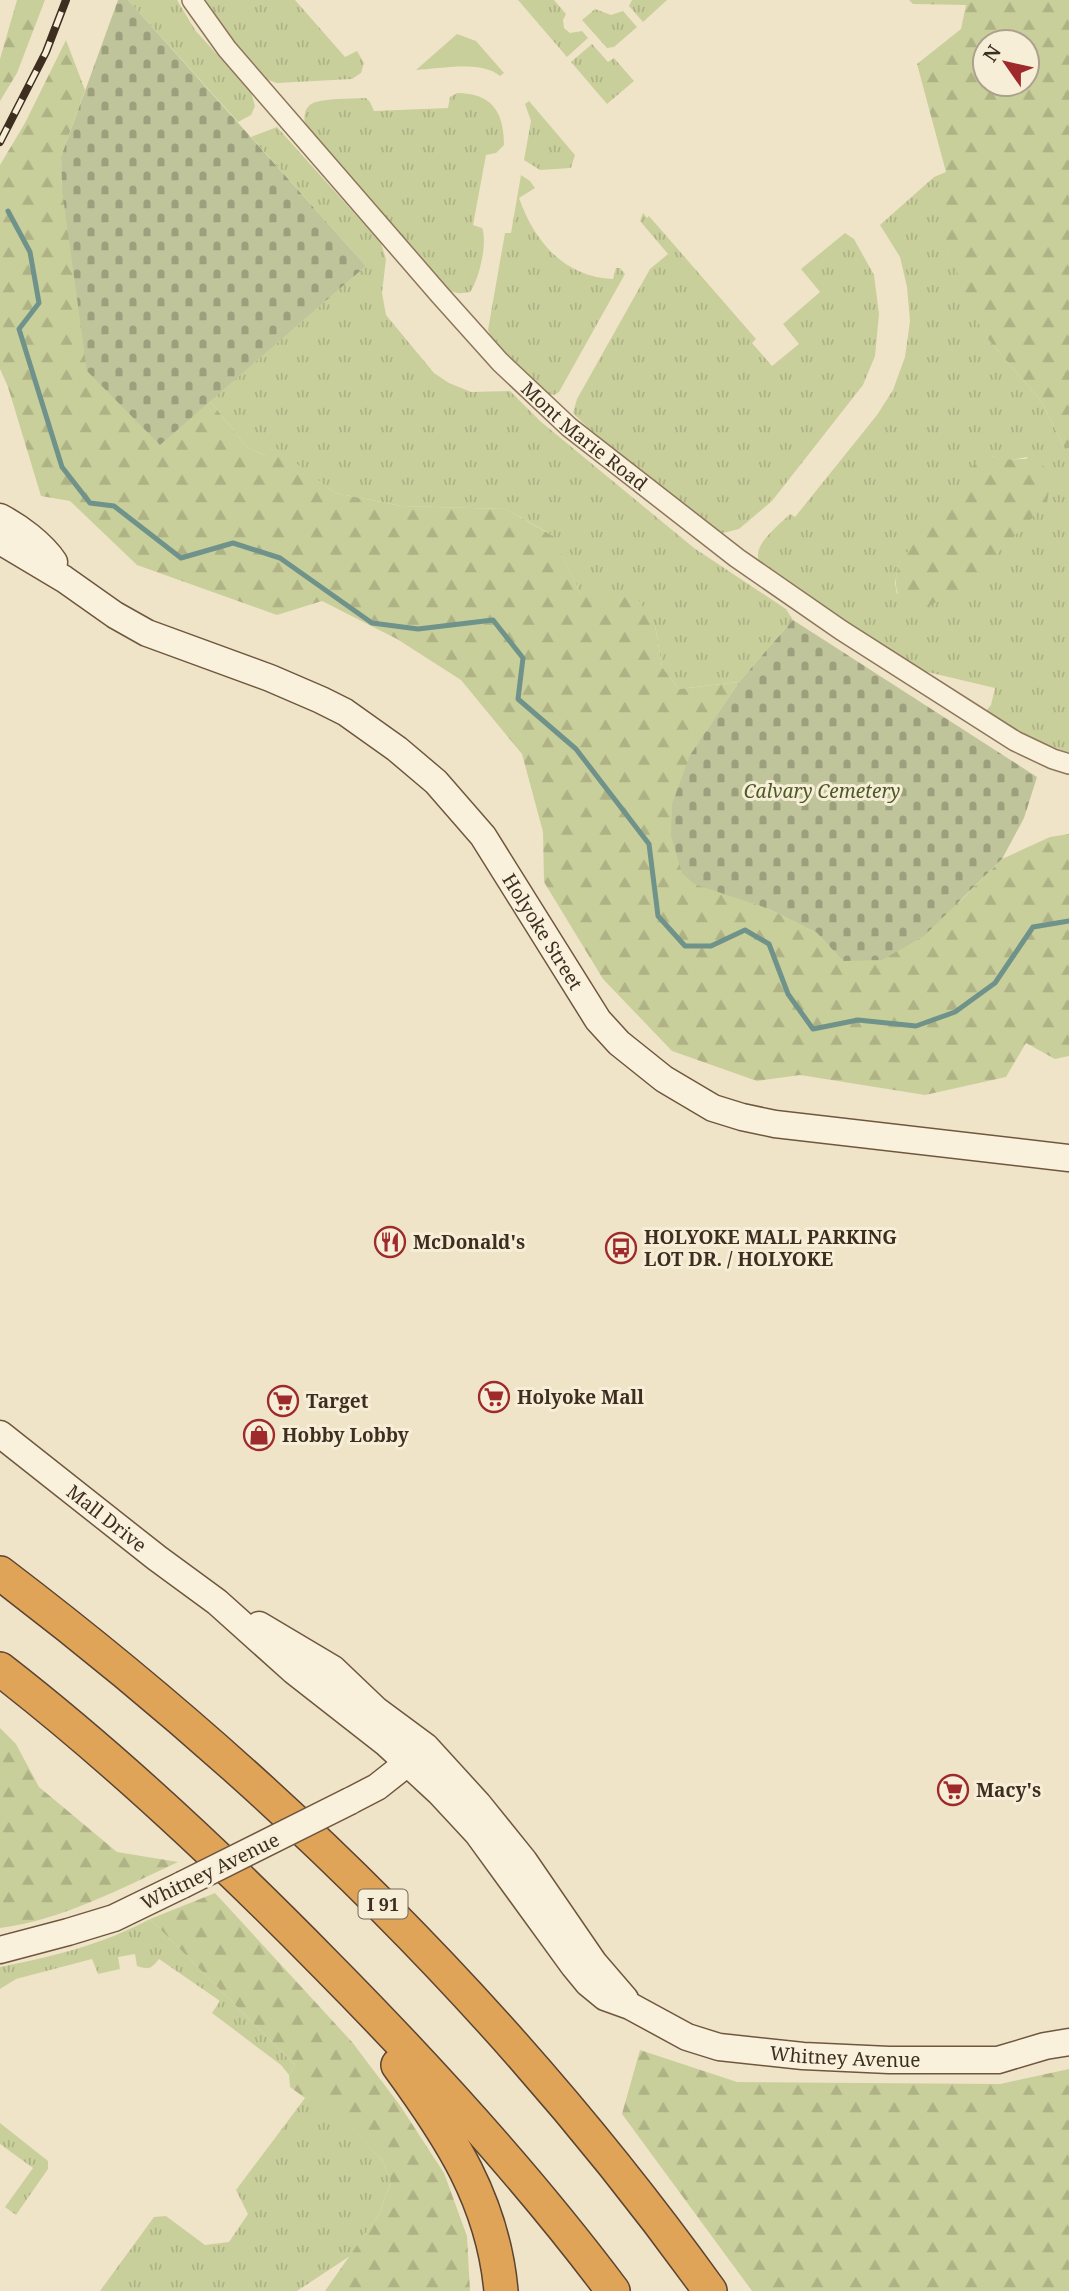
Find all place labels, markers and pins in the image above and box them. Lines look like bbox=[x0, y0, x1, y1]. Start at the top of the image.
place label: HOLYOKE MALL PARKING LOT DR. / HOLYOKE bbox=[644, 1224, 897, 1272]
restaurant icon: McDonald's bbox=[373, 1225, 407, 1259]
place label: McDonald's bbox=[413, 1229, 525, 1255]
bus stop icon: HOLYOKE MALL PARKING LOT DR. / HOLYOKE bbox=[604, 1231, 638, 1265]
supermarket icon: Holyoke Mall bbox=[477, 1380, 511, 1414]
supermarket icon: Target bbox=[266, 1384, 300, 1418]
place label: Holyoke Mall bbox=[517, 1384, 644, 1410]
place label: Target bbox=[306, 1388, 369, 1414]
shop icon: Hobby Lobby bbox=[242, 1418, 276, 1452]
place label: Hobby Lobby bbox=[282, 1422, 409, 1448]
supermarket icon: Macy's bbox=[936, 1773, 970, 1807]
place label: Macy's bbox=[976, 1777, 1041, 1803]

